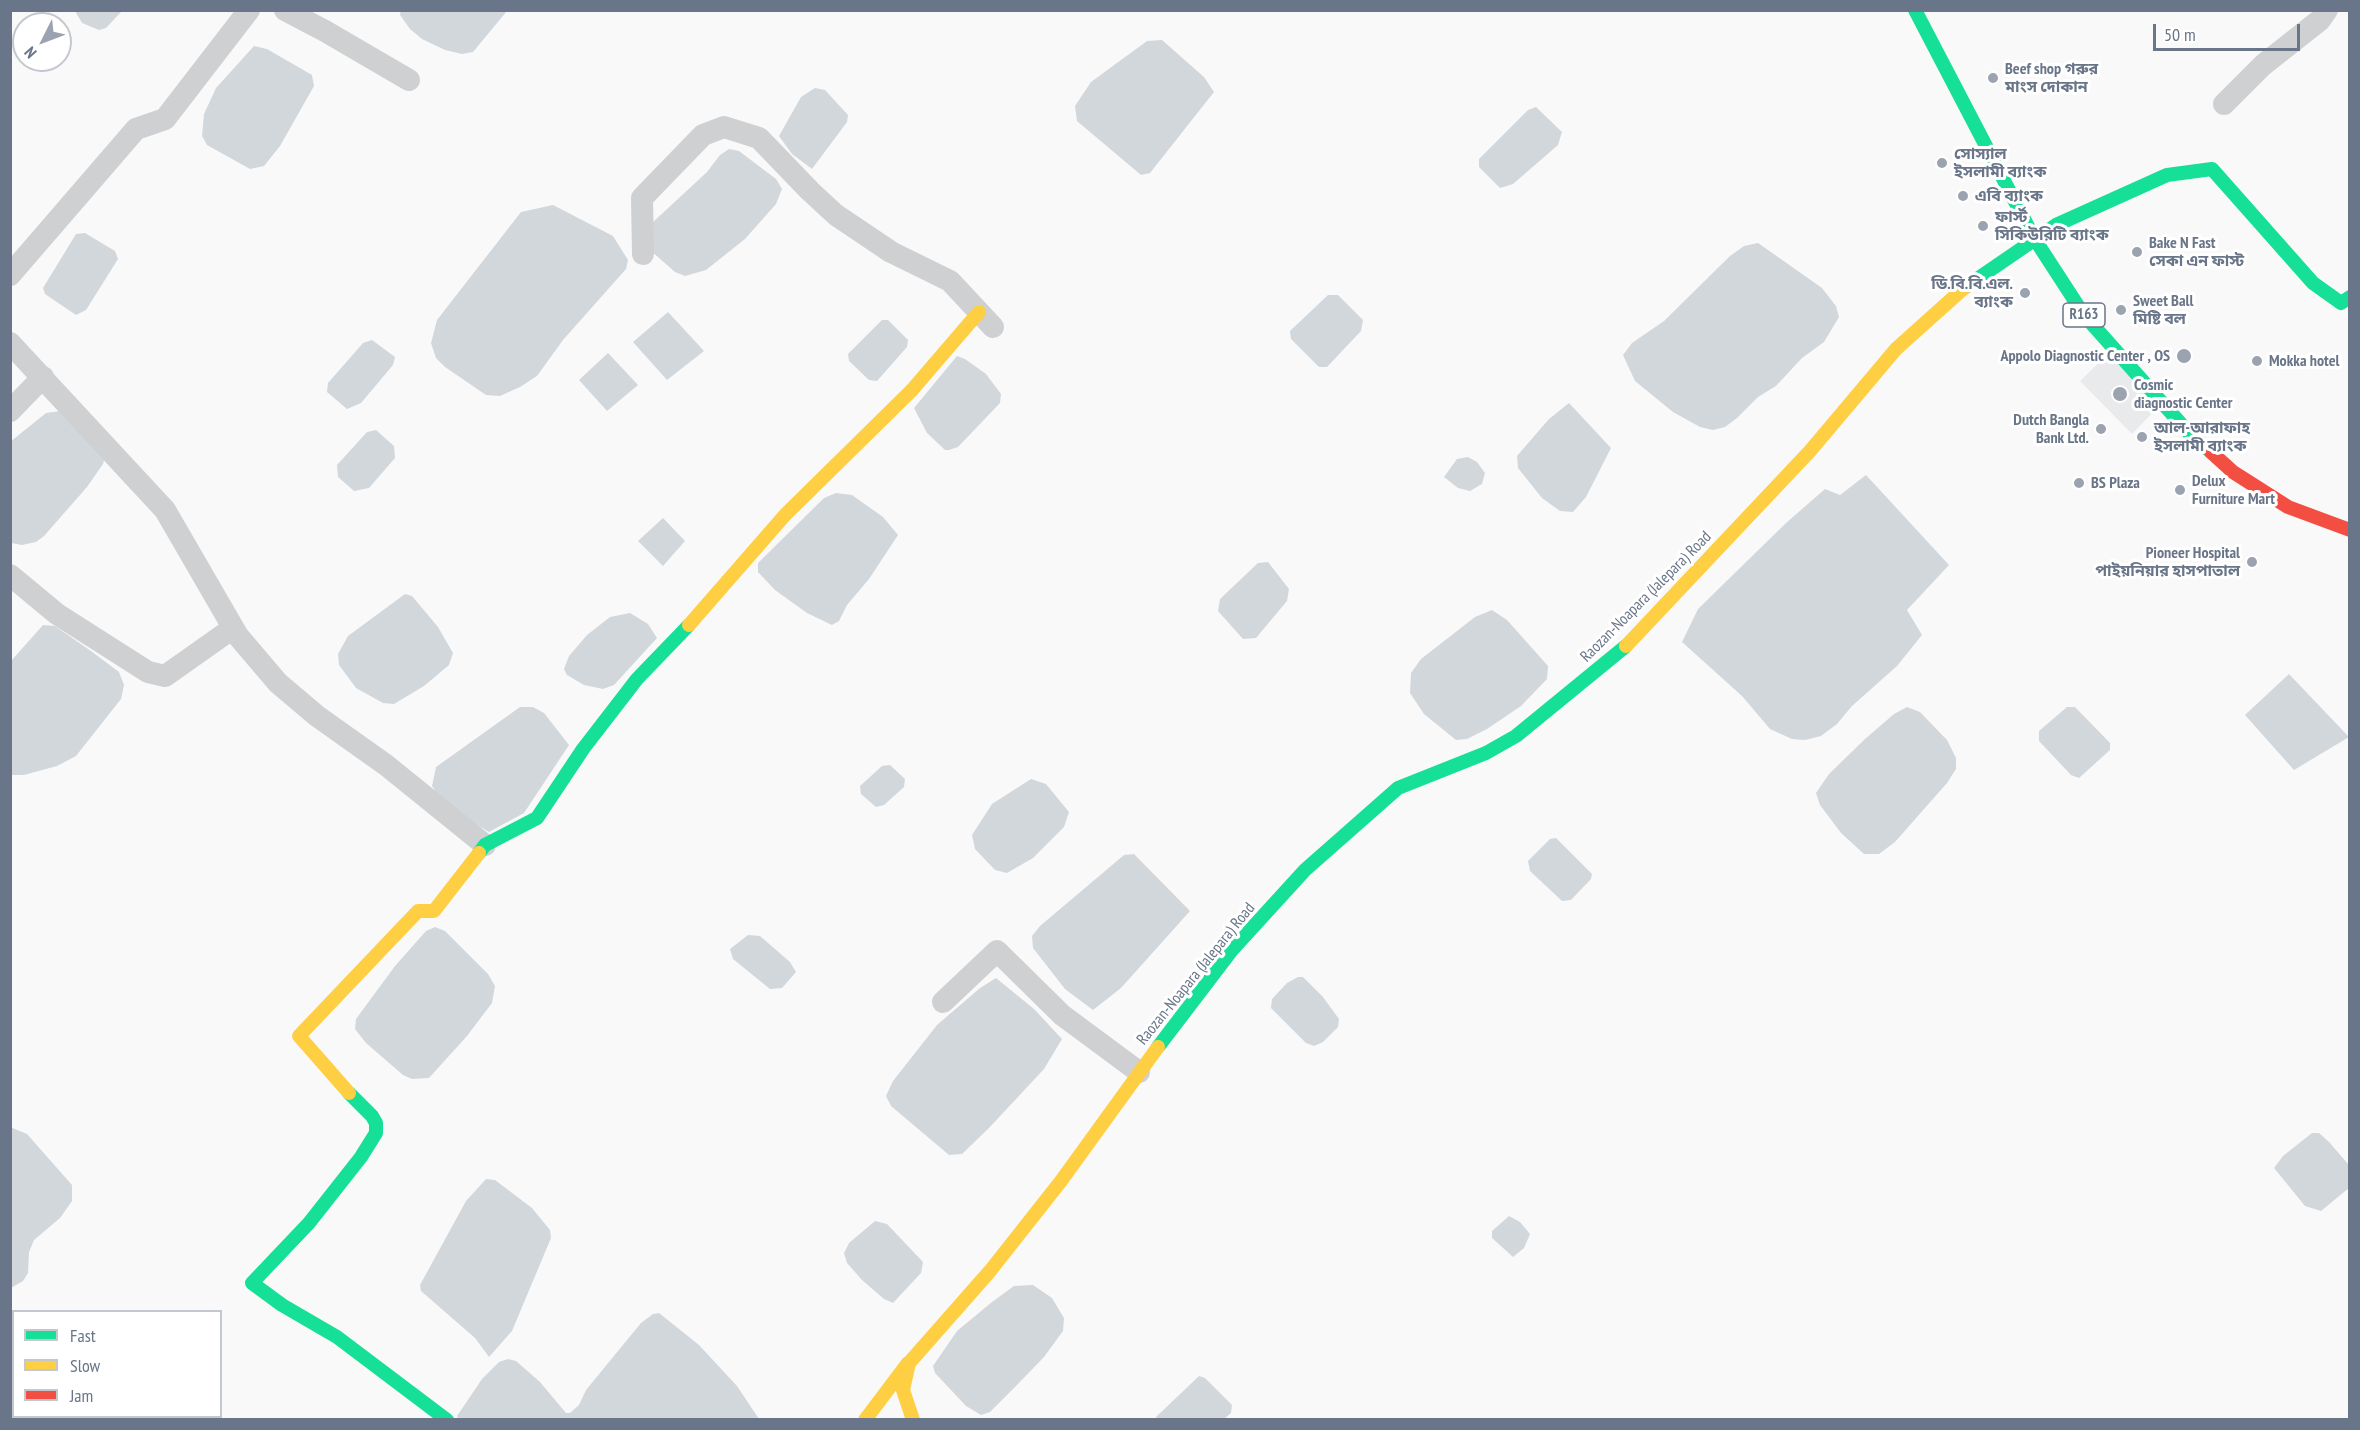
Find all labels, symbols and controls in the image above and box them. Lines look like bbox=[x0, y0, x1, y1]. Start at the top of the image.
north arrow bbox=[12, 12, 72, 72]
scale bar bbox=[2156, 12, 2303, 50]
text: 50 m bbox=[2164, 23, 2196, 46]
text: N bbox=[20, 43, 40, 63]
place label: Beef shop গরুর মাংস দোকান bbox=[2005, 59, 2098, 97]
marker: Beef shop গরুর মাংস দোকান bbox=[1986, 71, 2000, 85]
place label: সোস্যাল ইসলামী ব্যাংক bbox=[1954, 144, 2046, 182]
marker: সোস্যাল ইসলামী ব্যাংক bbox=[1935, 156, 1949, 170]
place label: এবি ব্যাংক bbox=[1975, 186, 2043, 206]
marker: এবি ব্যাংক bbox=[1956, 189, 1970, 203]
place label: ফার্স্ট সিকিউরিটি ব্যাংক bbox=[1995, 207, 2109, 245]
marker: ফার্স্ট সিকিউরিটি ব্যাংক bbox=[1976, 219, 1990, 233]
place label: Bake N Fast সেকা এন ফাস্ট bbox=[2149, 233, 2244, 271]
marker: Bake N Fast সেকা এন ফাস্ট bbox=[2130, 245, 2144, 259]
place label: ডি.বি.বি.এল. ব্যাংক bbox=[1931, 274, 2013, 312]
marker: ডি.বি.বি.এল. ব্যাংক bbox=[2018, 286, 2032, 300]
place label: Sweet Ball মিষ্টি বল bbox=[2133, 291, 2193, 329]
road number: R163 bbox=[2063, 303, 2105, 327]
marker: Sweet Ball মিষ্টি বল bbox=[2114, 303, 2128, 317]
place label: Appolo Diagnostic Center , OS bbox=[2000, 346, 2170, 366]
marker: Appolo Diagnostic Center , OS bbox=[2175, 347, 2193, 365]
place label: Mokka hotel bbox=[2269, 351, 2340, 371]
marker: Mokka hotel bbox=[2250, 354, 2264, 368]
place label: Cosmic diagnostic Center bbox=[2134, 375, 2233, 413]
marker: Cosmic diagnostic Center bbox=[2111, 385, 2129, 403]
place label: Dutch Bangla Bank Ltd. bbox=[2013, 410, 2089, 448]
place label: আল-আরাফাহ ইসলামী ব্যাংক bbox=[2154, 418, 2250, 456]
marker: Dutch Bangla Bank Ltd. bbox=[2094, 422, 2108, 436]
marker: আল-আরাফাহ ইসলামী ব্যাংক bbox=[2135, 430, 2149, 444]
place label: Delux Furniture Mart bbox=[2192, 471, 2275, 509]
place label: BS Plaza bbox=[2091, 473, 2140, 493]
marker: BS Plaza bbox=[2072, 476, 2086, 490]
marker: Delux Furniture Mart bbox=[2173, 483, 2187, 497]
street label: Raozan-Noapara (Jalepara) Road bbox=[1577, 528, 1715, 666]
place label: Pioneer Hospital পাইয়নিয়ার হাসপাতাল bbox=[2095, 543, 2240, 581]
marker: Pioneer Hospital পাইয়নিয়ার হাসপাতাল bbox=[2245, 555, 2259, 569]
street label: Raozan-Noapara (Jalepara) Road bbox=[1133, 899, 1259, 1049]
legend bbox=[12, 1310, 222, 1418]
text: Fast bbox=[70, 1324, 96, 1347]
text: Slow bbox=[70, 1354, 100, 1377]
text: Jam bbox=[70, 1384, 93, 1407]

